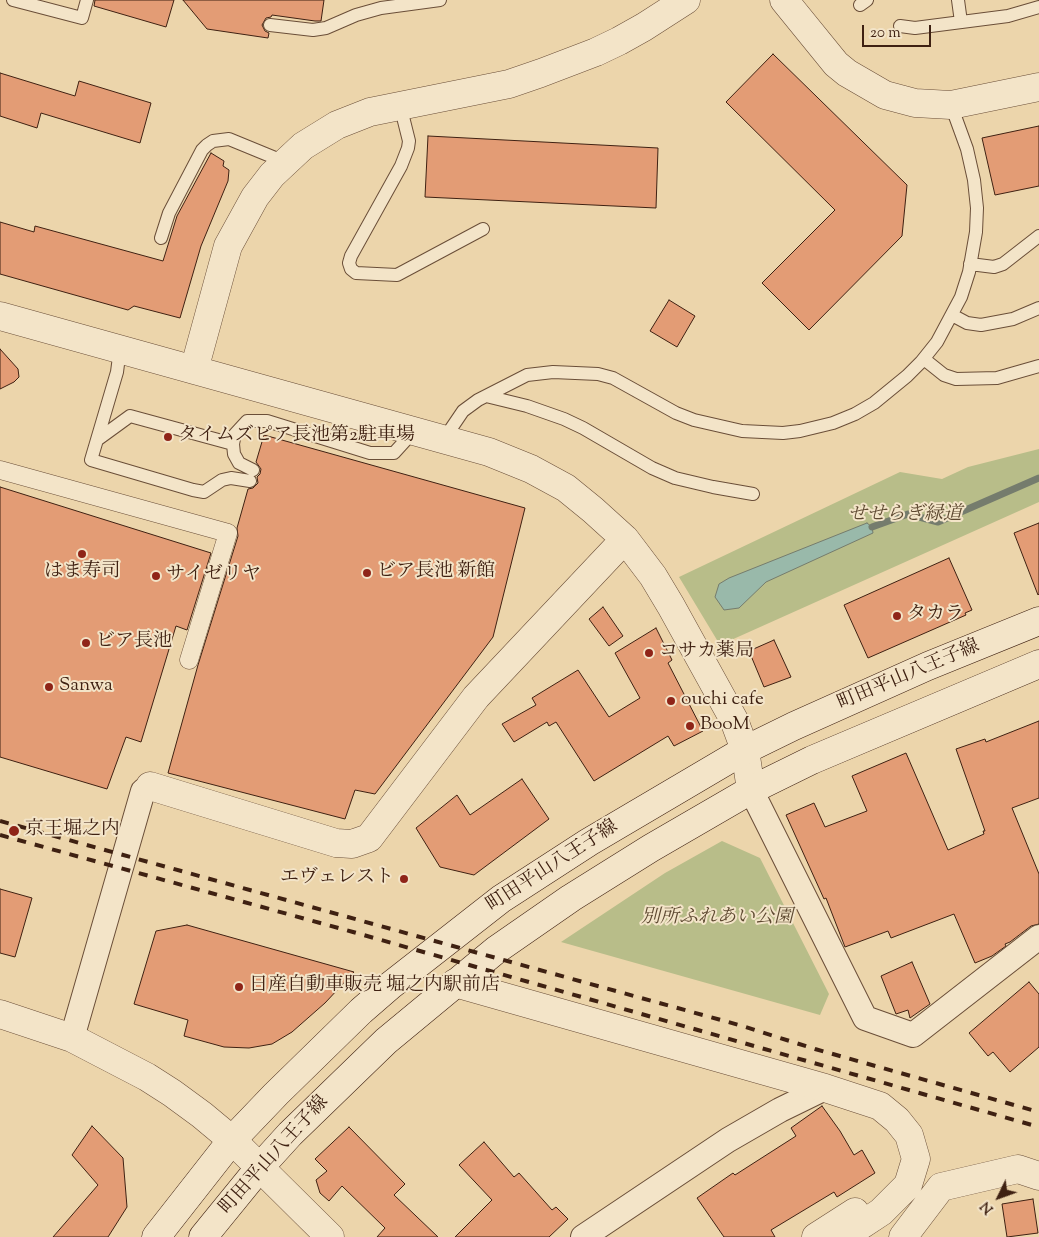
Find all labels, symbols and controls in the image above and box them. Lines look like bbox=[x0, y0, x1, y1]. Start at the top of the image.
scale bar bbox=[864, 15, 933, 47]
text: 20 m bbox=[870, 23, 901, 44]
place label: タイムズピア長池第2駐車場 bbox=[178, 426, 415, 448]
marker: タイムズピア長池第2駐車場 bbox=[162, 431, 174, 443]
park label: せせらぎ緑道 bbox=[848, 505, 962, 527]
marker: はま寿司 bbox=[76, 548, 88, 560]
place label: はま寿司 bbox=[44, 562, 120, 584]
place label: ビア長池 新館 bbox=[377, 562, 495, 584]
place label: サイゼリヤ bbox=[166, 565, 261, 587]
marker: ビア長池 新館 bbox=[361, 567, 373, 579]
marker: サイゼリヤ bbox=[150, 570, 162, 582]
place label: タカラ bbox=[907, 605, 964, 627]
marker: タカラ bbox=[891, 610, 903, 622]
place label: ビア長池 bbox=[96, 632, 172, 654]
street label: 町田平山八王子線 bbox=[835, 636, 983, 716]
marker: ビア長池 bbox=[80, 637, 92, 649]
place label: コサカ薬局 bbox=[659, 642, 754, 664]
marker: コサカ薬局 bbox=[643, 647, 655, 659]
place label: Sanwa bbox=[59, 676, 113, 698]
marker: Sanwa bbox=[43, 681, 55, 693]
place label: ouchi cafe bbox=[681, 690, 764, 712]
marker: ouchi cafe bbox=[665, 695, 677, 707]
place label: BooM bbox=[700, 715, 750, 737]
marker: BooM bbox=[684, 720, 696, 732]
street label: 町田平山八王子線 bbox=[483, 816, 623, 918]
place label: 京王堀之内 bbox=[25, 820, 120, 842]
marker: 京王堀之内 bbox=[7, 824, 21, 838]
place label: エヴェレスト bbox=[280, 868, 394, 890]
marker: エヴェレスト bbox=[398, 873, 410, 885]
park label: 別所ふれあい公園 bbox=[641, 908, 793, 930]
place label: 日産自動車販売 堀之内駅前店 bbox=[249, 976, 500, 998]
marker: 日産自動車販売 堀之内駅前店 bbox=[233, 981, 245, 993]
street label: 町田平山八王子線 bbox=[216, 1092, 334, 1220]
north arrow bbox=[974, 1172, 1024, 1222]
text: N bbox=[977, 1196, 999, 1218]

